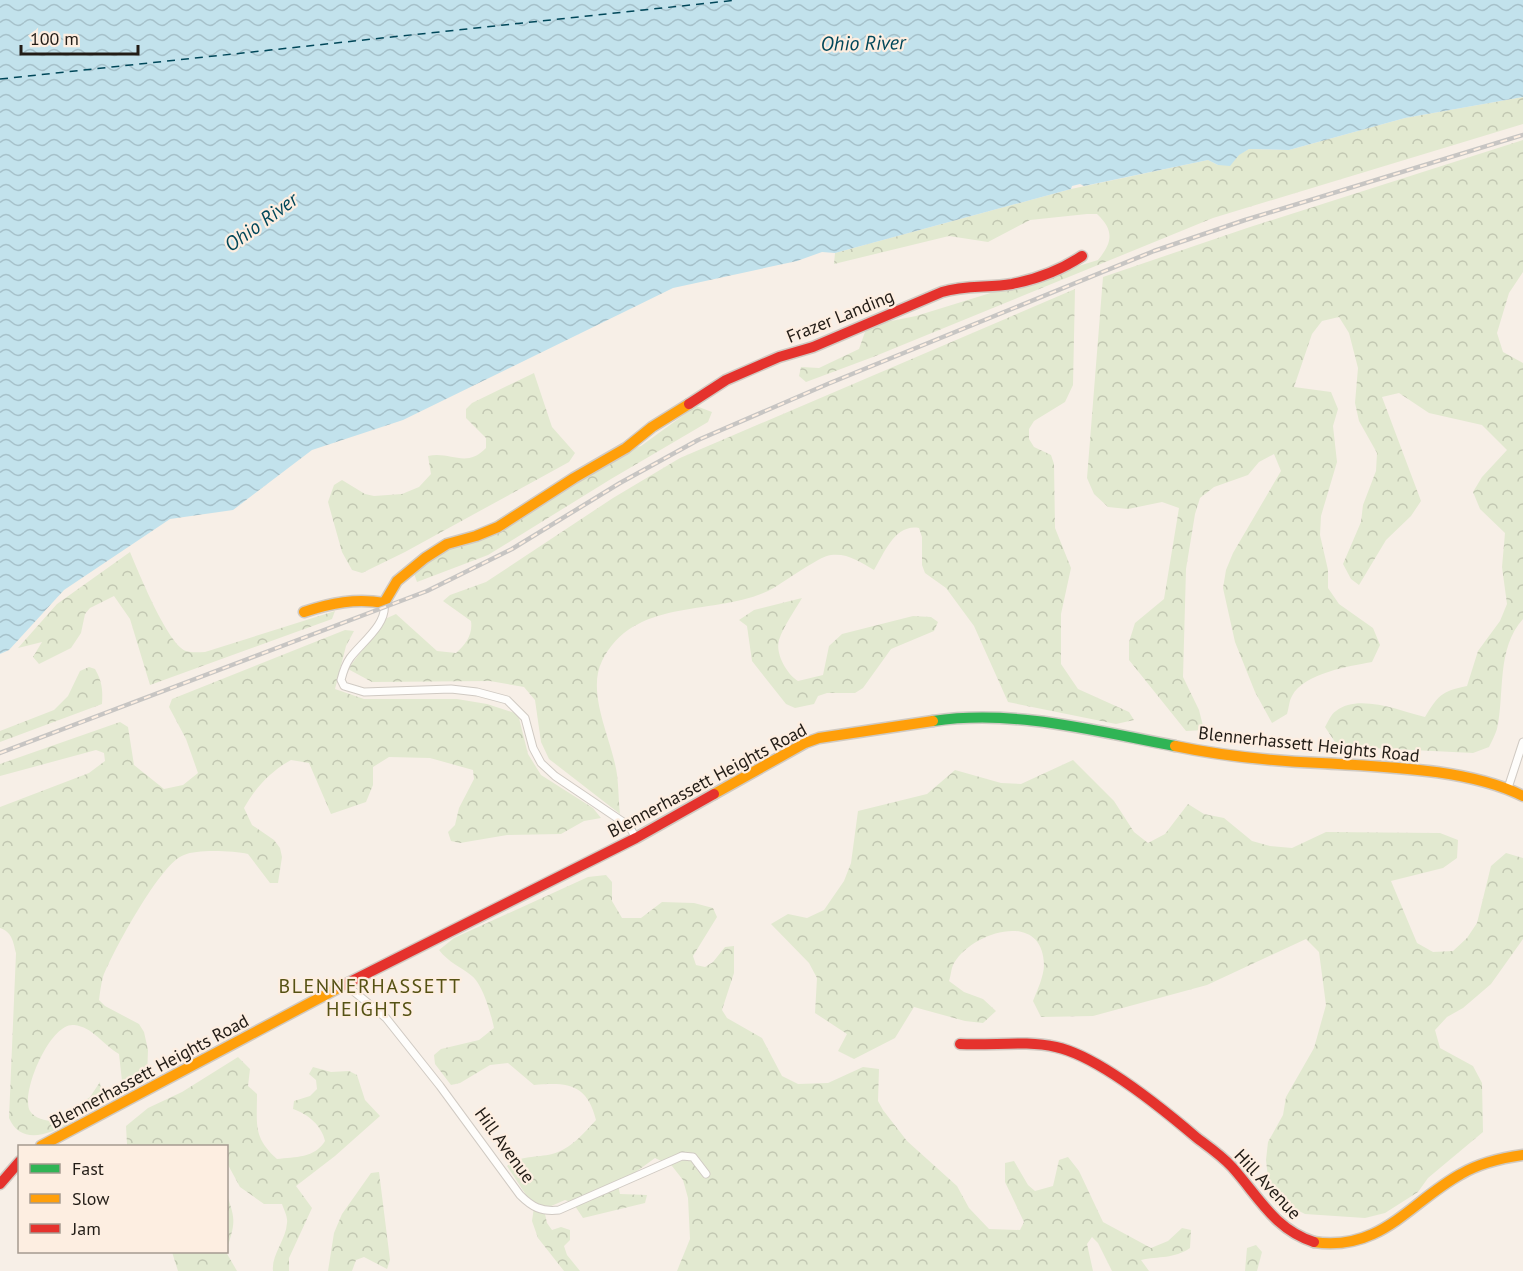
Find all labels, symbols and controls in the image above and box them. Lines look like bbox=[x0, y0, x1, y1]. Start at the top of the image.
scale bar bbox=[21, 18, 138, 56]
text: 100 m bbox=[30, 27, 79, 50]
water label: Ohio River bbox=[820, 29, 907, 57]
water label: Ohio River bbox=[219, 186, 304, 257]
street label: Frazer Landing bbox=[783, 284, 897, 348]
street label: Blennerhassett Heights Road bbox=[604, 718, 810, 842]
street label: Blennerhassett Heights Road bbox=[1197, 721, 1421, 767]
district label: BLENNERHASSETT HEIGHTS bbox=[279, 973, 461, 1022]
street label: Blennerhassett Heights Road bbox=[46, 1009, 252, 1133]
street label: Hill Avenue bbox=[470, 1103, 540, 1187]
street label: Hill Avenue bbox=[1230, 1144, 1306, 1224]
legend bbox=[18, 1145, 228, 1253]
text: Fast bbox=[72, 1157, 104, 1180]
text: Slow bbox=[72, 1187, 110, 1210]
text: Jam bbox=[71, 1217, 101, 1240]

